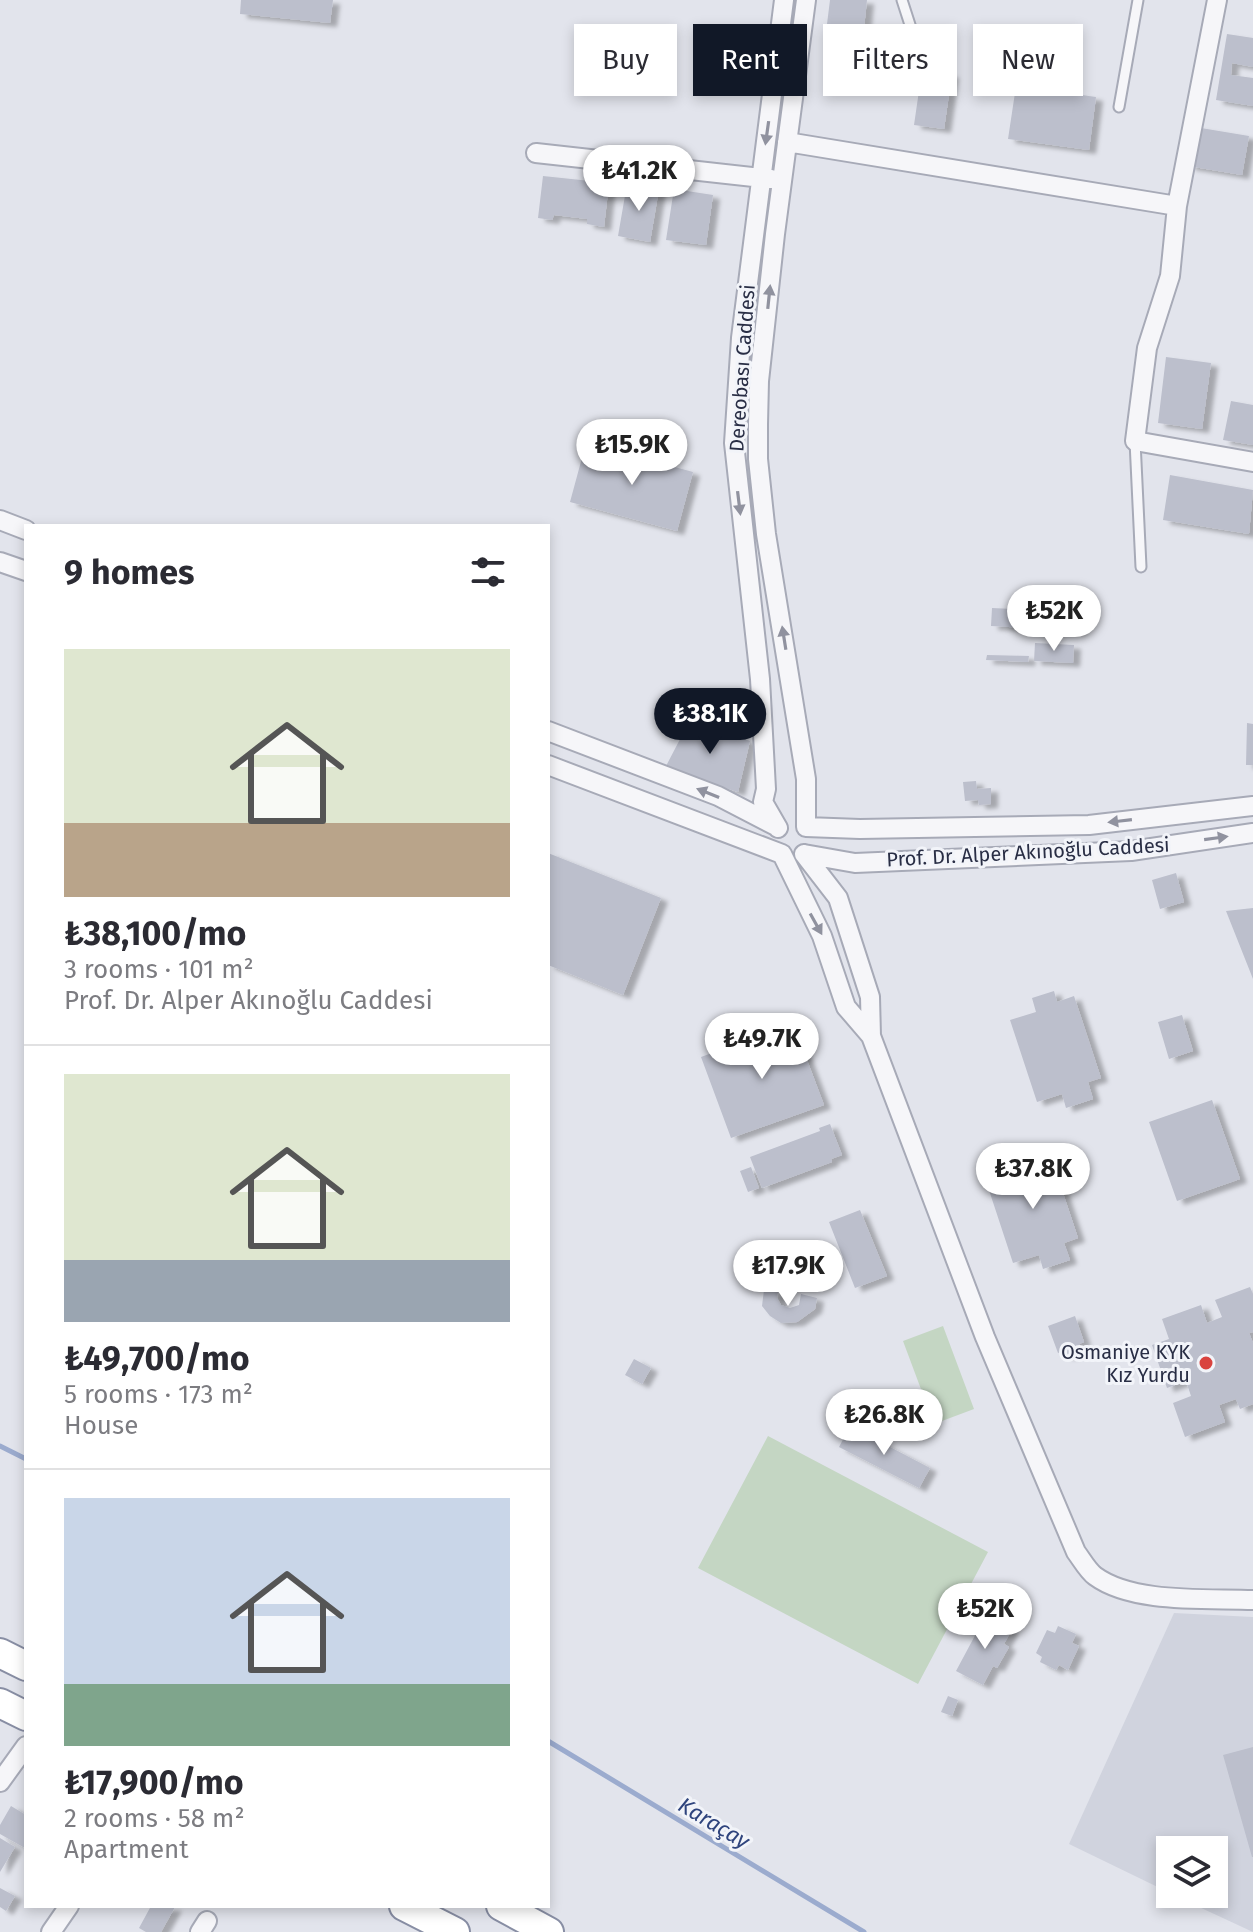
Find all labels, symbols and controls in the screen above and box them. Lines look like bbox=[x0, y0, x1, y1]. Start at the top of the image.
chip: Buy bbox=[574, 24, 677, 96]
chip: Rent bbox=[693, 24, 807, 96]
chip: Filters bbox=[823, 24, 957, 96]
chip: New bbox=[973, 24, 1083, 96]
one-way arrow bbox=[760, 121, 773, 146]
pin: ₺41.2K bbox=[574, 145, 704, 213]
text: ₺41.2K bbox=[601, 155, 677, 186]
street label: Dereobası Caddesi bbox=[724, 283, 760, 453]
one-way arrow bbox=[762, 284, 775, 309]
pin: ₺15.9K bbox=[567, 419, 697, 487]
text: ₺15.9K bbox=[594, 429, 670, 460]
one-way arrow bbox=[733, 491, 746, 516]
icon: filters bbox=[466, 550, 510, 594]
text: 9 homes bbox=[64, 552, 195, 593]
pin: ₺52K bbox=[1007, 585, 1101, 653]
text: ₺52K bbox=[1025, 595, 1083, 626]
one-way arrow bbox=[777, 625, 790, 650]
pin: ₺38.1K bbox=[645, 688, 775, 756]
text: ₺38.1K bbox=[672, 698, 748, 729]
icon: home bbox=[215, 701, 359, 845]
one-way arrow bbox=[696, 786, 720, 799]
one-way arrow bbox=[1107, 815, 1132, 828]
one-way arrow bbox=[1204, 831, 1229, 844]
street label: Prof. Dr. Alper Akınoğlu Caddesi bbox=[886, 833, 1170, 871]
text: ₺38,100/mo bbox=[64, 913, 246, 954]
one-way arrow bbox=[809, 913, 823, 935]
text: 3 rooms · 101 m² bbox=[64, 954, 254, 985]
text: Prof. Dr. Alper Akınoğlu Caddesi bbox=[64, 985, 433, 1016]
pin: ₺49.7K bbox=[697, 1013, 827, 1081]
text: ₺49.7K bbox=[723, 1023, 801, 1054]
icon: home bbox=[215, 1126, 359, 1270]
pin: ₺37.8K bbox=[968, 1143, 1098, 1211]
text: ₺37.8K bbox=[994, 1153, 1072, 1184]
pin: ₺17.9K bbox=[723, 1240, 853, 1308]
text: ₺17.9K bbox=[751, 1250, 825, 1281]
text: ₺49,700/mo bbox=[64, 1338, 250, 1379]
place label: Osmaniye KYK Kız Yurdu bbox=[1061, 1340, 1190, 1387]
marker: Osmaniye KYK Kız Yurdu bbox=[1197, 1354, 1215, 1372]
text: 5 rooms · 173 m² bbox=[64, 1379, 253, 1410]
pin: ₺26.8K bbox=[819, 1389, 949, 1457]
text: ₺26.8K bbox=[844, 1399, 924, 1430]
text: House bbox=[64, 1410, 138, 1441]
icon: home bbox=[215, 1550, 359, 1694]
pin: ₺52K bbox=[938, 1583, 1032, 1651]
text: ₺52K bbox=[956, 1593, 1014, 1624]
text: ₺17,900/mo bbox=[64, 1762, 244, 1803]
water label: Karaçay bbox=[673, 1791, 756, 1855]
text: 2 rooms · 58 m² bbox=[64, 1803, 245, 1834]
text: Apartment bbox=[64, 1834, 189, 1865]
map controls bbox=[1156, 1836, 1228, 1908]
button: layers bbox=[1156, 1836, 1228, 1908]

